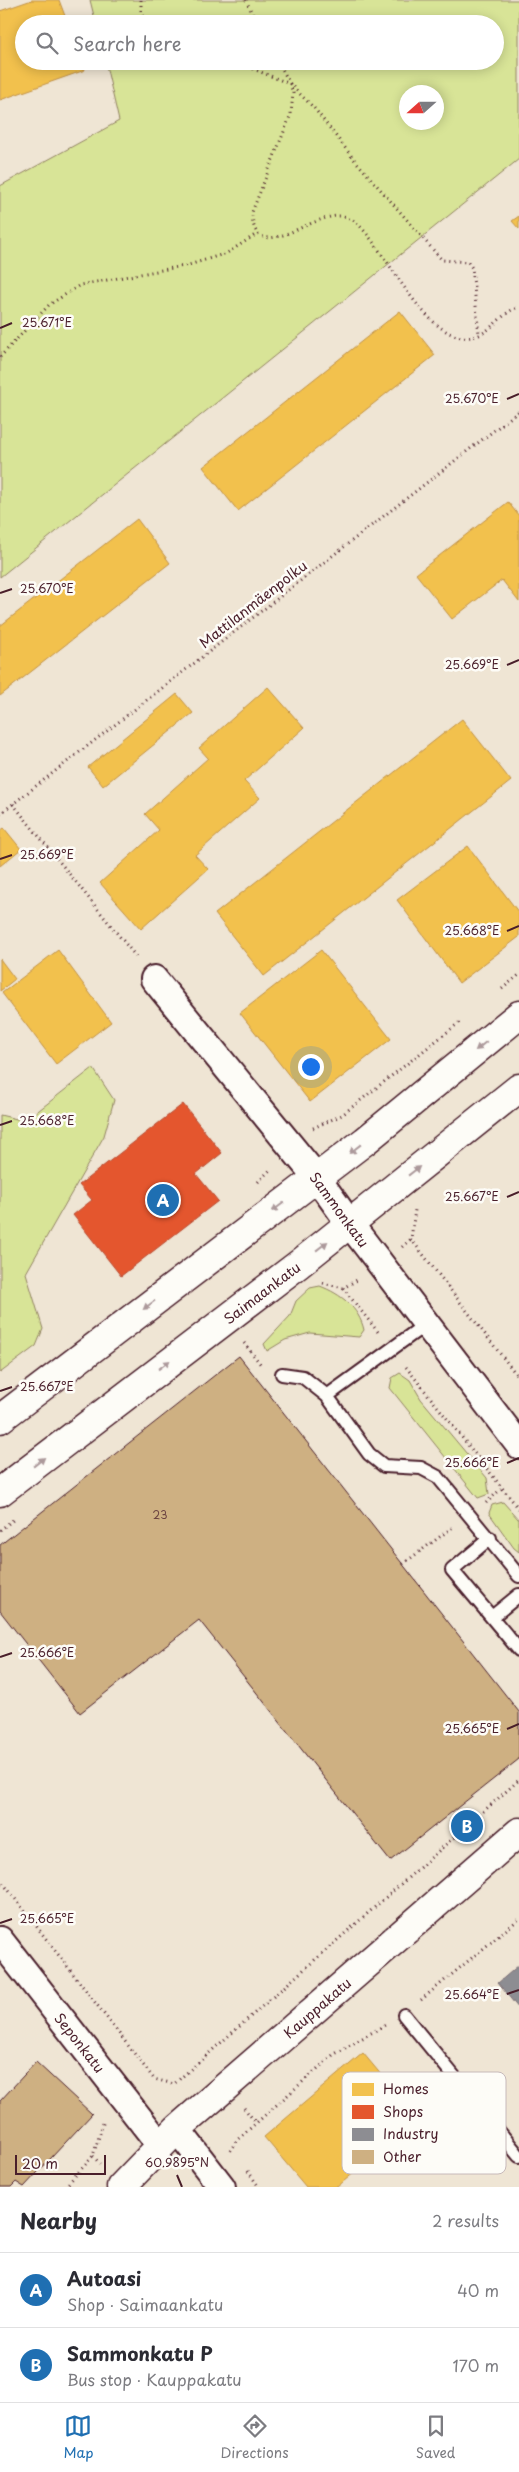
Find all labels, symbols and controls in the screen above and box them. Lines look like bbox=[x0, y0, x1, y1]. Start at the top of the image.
search box bbox=[15, 15, 504, 70]
icon: search bbox=[33, 29, 61, 57]
text: Search here bbox=[73, 29, 182, 57]
north arrow bbox=[399, 85, 444, 130]
text: 25.671°E bbox=[22, 313, 72, 331]
text: 25.670°E bbox=[445, 389, 499, 407]
street label: Mattilanmäenpolku bbox=[195, 555, 311, 653]
text: 25.670°E bbox=[20, 579, 74, 597]
text: 25.669°E bbox=[445, 655, 499, 673]
text: 25.669°E bbox=[20, 845, 74, 863]
text: 25.668°E bbox=[445, 921, 499, 939]
one-way arrow bbox=[475, 1041, 488, 1052]
your location bbox=[298, 1054, 324, 1080]
text: 25.668°E bbox=[20, 1111, 74, 1129]
one-way arrow bbox=[349, 1143, 362, 1154]
one-way arrow bbox=[407, 1165, 420, 1176]
street label: Sammonkatu bbox=[305, 1167, 374, 1251]
pin: A bbox=[147, 1181, 179, 1219]
text: 25.667°E bbox=[445, 1187, 499, 1205]
one-way arrow bbox=[272, 1202, 285, 1213]
one-way arrow bbox=[315, 1241, 328, 1252]
street label: Saimaankatu bbox=[219, 1256, 304, 1329]
one-way arrow bbox=[143, 1300, 156, 1311]
one-way arrow bbox=[157, 1360, 171, 1370]
text: 25.667°E bbox=[20, 1377, 74, 1395]
text: 25.666°E bbox=[445, 1453, 499, 1471]
one-way arrow bbox=[32, 1456, 45, 1467]
house number: 23 bbox=[153, 1506, 167, 1523]
text: 25.666°E bbox=[20, 1643, 74, 1661]
text: 25.665°E bbox=[445, 1719, 499, 1737]
pin: B bbox=[451, 1807, 483, 1845]
text: 25.665°E bbox=[20, 1909, 74, 1927]
street label: Kauppakatu bbox=[279, 1972, 355, 2043]
text: 25.664°E bbox=[445, 1985, 499, 2003]
street label: Seponkatu bbox=[50, 2008, 110, 2077]
legend bbox=[342, 2072, 506, 2174]
text: Homes bbox=[383, 2078, 429, 2099]
text: Shops bbox=[383, 2101, 423, 2122]
text: Industry bbox=[383, 2123, 438, 2144]
text: Other bbox=[383, 2146, 422, 2167]
scale bar bbox=[15, 2152, 106, 2175]
text: 20 m bbox=[22, 2153, 58, 2174]
text: 60.9895°N bbox=[145, 2153, 209, 2171]
text: Nearby bbox=[20, 2204, 97, 2236]
text: 2 results bbox=[432, 2208, 499, 2232]
text: Autoasi bbox=[67, 2264, 141, 2292]
text: A bbox=[30, 2278, 42, 2302]
text: 40 m bbox=[457, 2278, 499, 2302]
text: Shop · Saimaankatu bbox=[67, 2292, 223, 2316]
text: Sammonkatu P bbox=[67, 2339, 213, 2367]
text: B bbox=[31, 2353, 41, 2377]
text: 170 m bbox=[453, 2353, 499, 2377]
text: Bus stop · Kauppakatu bbox=[67, 2367, 242, 2391]
tab: Map bbox=[64, 2412, 93, 2463]
tab: Directions bbox=[221, 2412, 289, 2463]
tab: Saved bbox=[416, 2412, 455, 2463]

